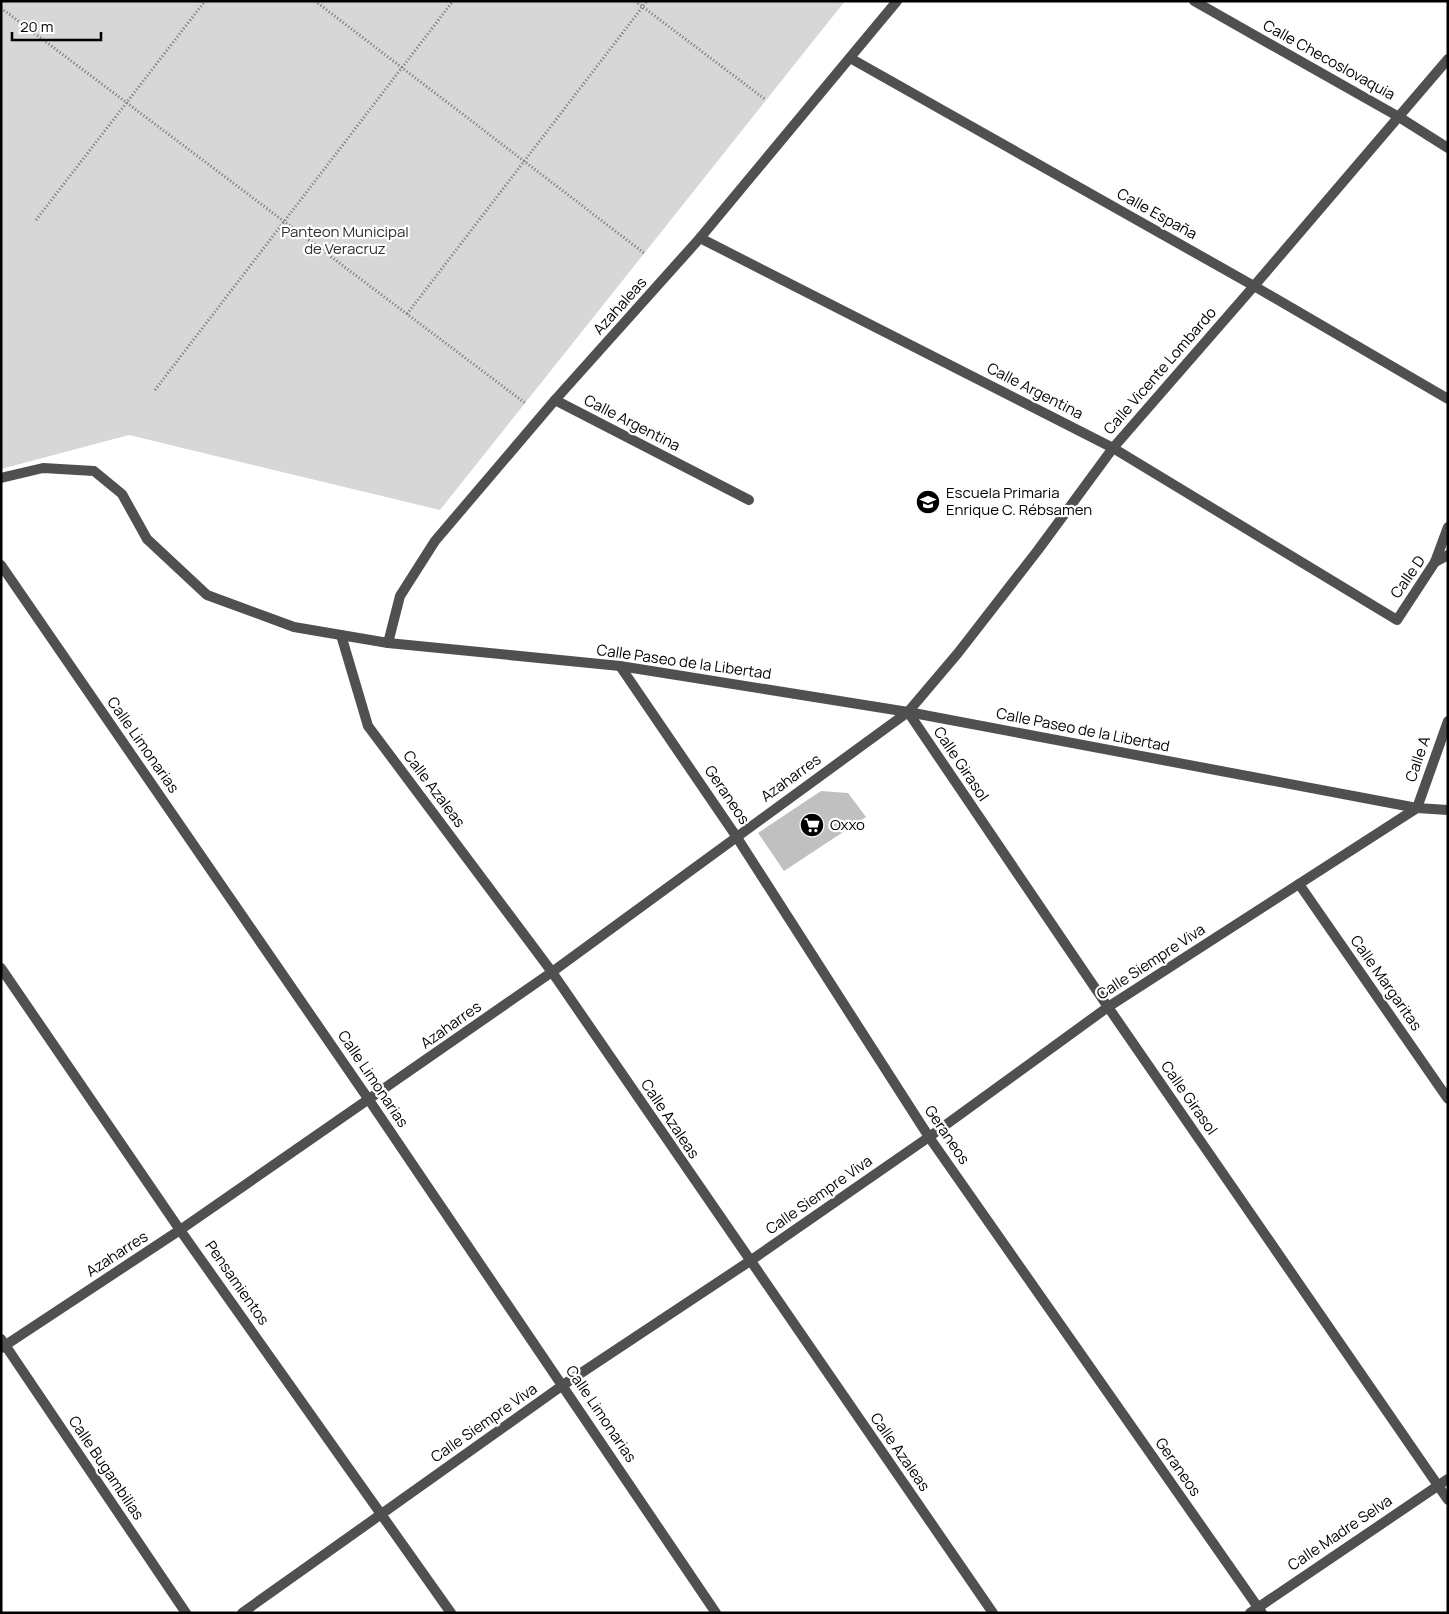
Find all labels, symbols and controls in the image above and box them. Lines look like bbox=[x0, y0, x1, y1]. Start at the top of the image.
scale bar bbox=[12, 10, 101, 42]
street label: Calle Checoslovaquia bbox=[1259, 14, 1399, 105]
text: 20 m bbox=[20, 16, 53, 37]
street label: Calle España bbox=[1113, 183, 1201, 244]
park label: Panteon Municipal de Veracruz bbox=[281, 221, 409, 259]
street label: Azahaleas bbox=[588, 272, 651, 339]
street label: Calle Vicente Lombardo bbox=[1098, 302, 1221, 439]
street label: Calle Argentina bbox=[983, 357, 1087, 424]
street label: Calle Argentina bbox=[580, 389, 684, 456]
place label: Escuela Primaria Enrique C. Rébsamen bbox=[946, 482, 1092, 520]
school or university icon: Escuela Primaria Enrique C. Rébsamen bbox=[915, 489, 941, 515]
street label: Calle D bbox=[1385, 551, 1430, 602]
street label: Calle Paseo de la Libertad bbox=[595, 639, 773, 684]
street label: Calle Limonarias bbox=[102, 692, 184, 797]
street label: Calle Paseo de la Libertad bbox=[995, 702, 1172, 757]
street label: Calle Girasol bbox=[929, 722, 994, 805]
street label: Calle A bbox=[1400, 733, 1435, 785]
street label: Calle Azaleas bbox=[398, 746, 470, 832]
street label: Azaharres bbox=[756, 748, 825, 807]
street label: Geraneos bbox=[700, 761, 755, 828]
supermarket icon: Oxxo bbox=[799, 812, 825, 838]
place label: Oxxo bbox=[830, 814, 865, 835]
street label: Calle Siempre Viva bbox=[1092, 919, 1209, 1005]
street label: Calle Margaritas bbox=[1346, 931, 1427, 1035]
street label: Azaharres bbox=[416, 996, 485, 1053]
street label: Calle Limonarias bbox=[333, 1026, 414, 1131]
street label: Calle Girasol bbox=[1156, 1057, 1223, 1139]
street label: Calle Azaleas bbox=[636, 1075, 705, 1163]
street label: Geraneos bbox=[920, 1101, 975, 1168]
street label: Calle Siempre Viva bbox=[761, 1150, 876, 1239]
street label: Azaharres bbox=[82, 1226, 152, 1281]
street label: Pensamientos bbox=[200, 1236, 274, 1329]
street label: Calle Limonarias bbox=[561, 1361, 642, 1466]
street label: Calle Siempre Viva bbox=[426, 1378, 541, 1467]
street label: Calle Azaleas bbox=[866, 1408, 935, 1495]
street label: Calle Bugambilias bbox=[64, 1411, 149, 1524]
street label: Geraneos bbox=[1151, 1433, 1206, 1500]
street label: Calle Madre Selva bbox=[1283, 1490, 1396, 1575]

